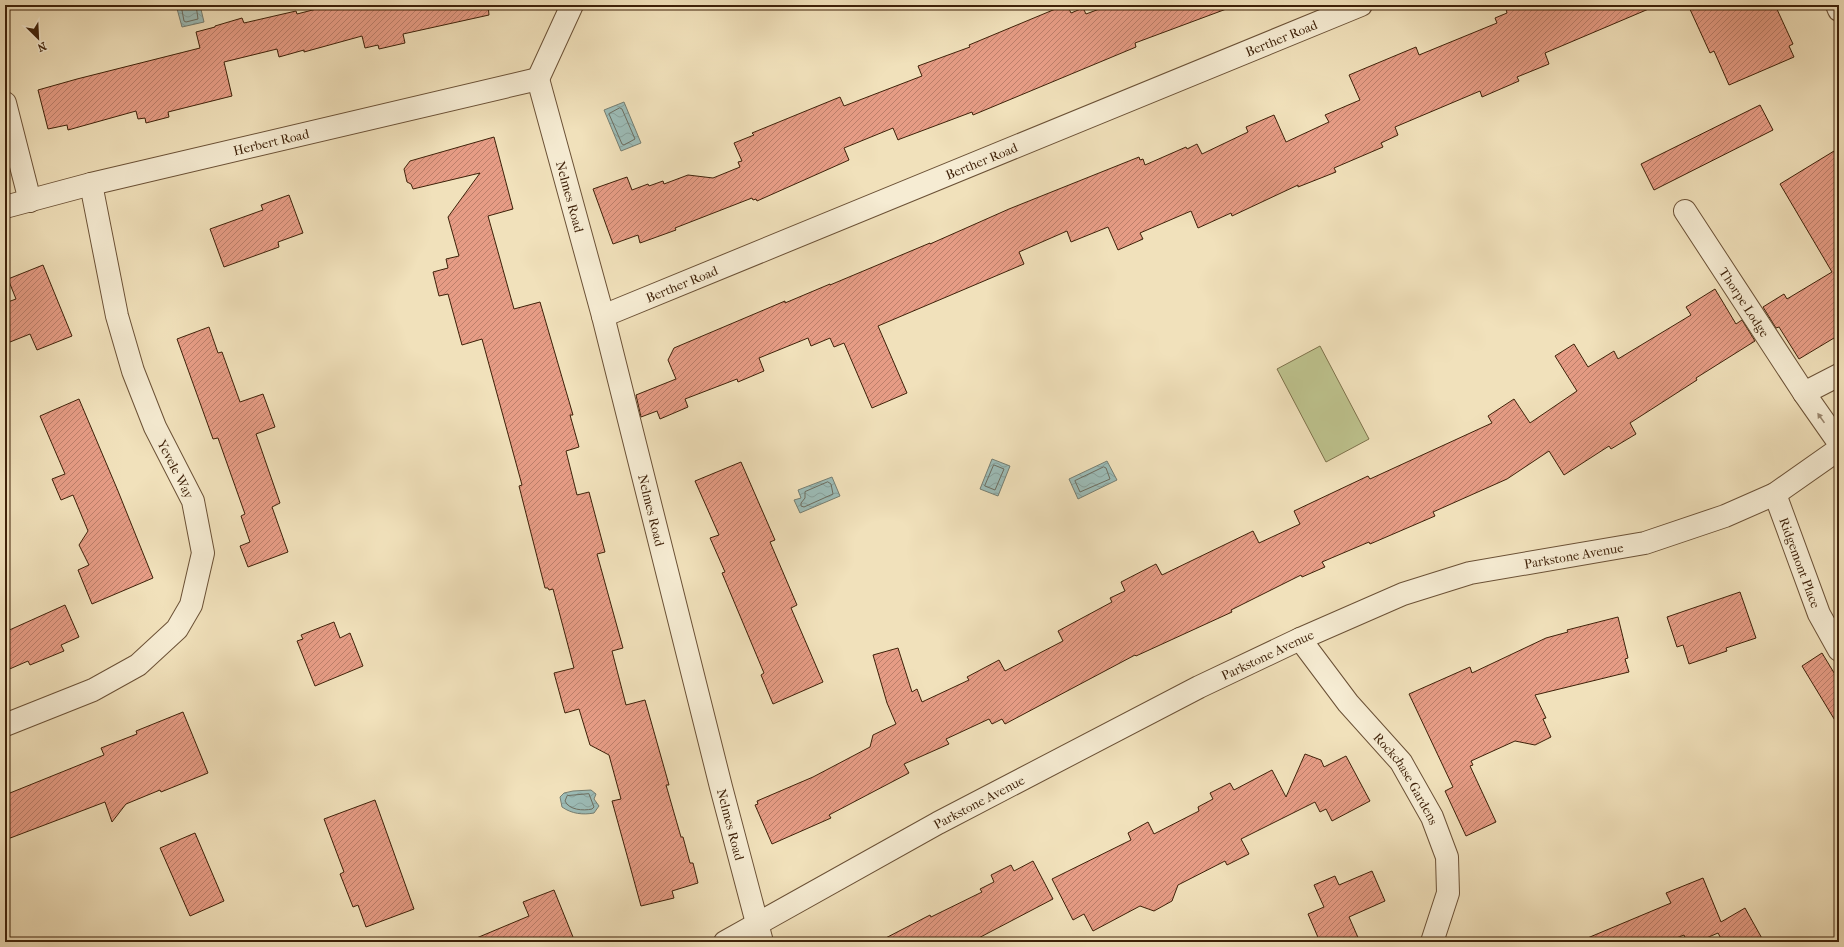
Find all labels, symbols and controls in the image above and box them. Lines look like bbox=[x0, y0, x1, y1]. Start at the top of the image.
street label: Berther Road bbox=[1243, 16, 1320, 60]
north arrow bbox=[18, 18, 58, 58]
text: N bbox=[35, 39, 48, 55]
street label: Herbert Road bbox=[232, 126, 311, 158]
street label: Berther Road bbox=[944, 139, 1021, 183]
street label: Nelmes Road bbox=[553, 159, 587, 235]
street label: Berther Road bbox=[644, 262, 721, 306]
street label: Thorpe Lodge bbox=[1716, 265, 1773, 341]
one-way arrow bbox=[1817, 413, 1825, 424]
street label: Yevele Way bbox=[154, 436, 197, 502]
street label: Nelmes Road bbox=[635, 473, 668, 549]
street label: Ridgemont Place bbox=[1776, 515, 1823, 611]
street label: Parkstone Avenue bbox=[1523, 540, 1625, 572]
street label: Parkstone Avenue bbox=[1219, 627, 1317, 683]
street label: Rockchase Gardens bbox=[1370, 730, 1441, 827]
street label: Parkstone Avenue bbox=[931, 772, 1028, 832]
street label: Nelmes Road bbox=[714, 787, 747, 863]

